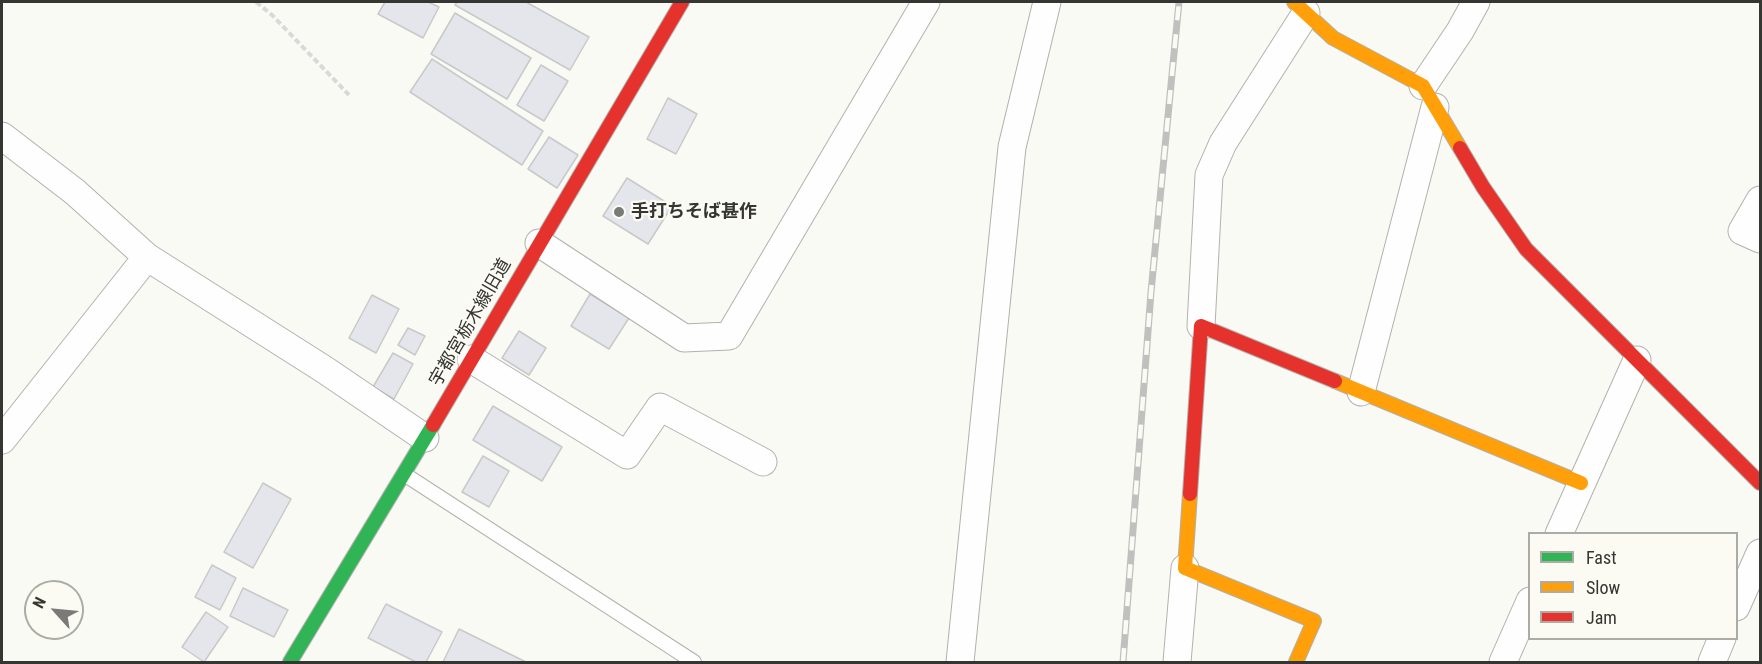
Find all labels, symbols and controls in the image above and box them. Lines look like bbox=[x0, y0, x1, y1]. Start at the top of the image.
place label: 手打ちそば甚作 bbox=[631, 201, 757, 223]
marker: 手打ちそば甚作 bbox=[612, 205, 626, 219]
street label: 宇都宮栃木線旧道 bbox=[426, 255, 516, 391]
legend bbox=[1528, 532, 1738, 640]
text: Fast bbox=[1586, 547, 1617, 568]
text: Slow bbox=[1586, 577, 1620, 598]
north arrow bbox=[24, 580, 84, 640]
text: N bbox=[29, 594, 50, 611]
text: Jam bbox=[1586, 607, 1617, 628]

